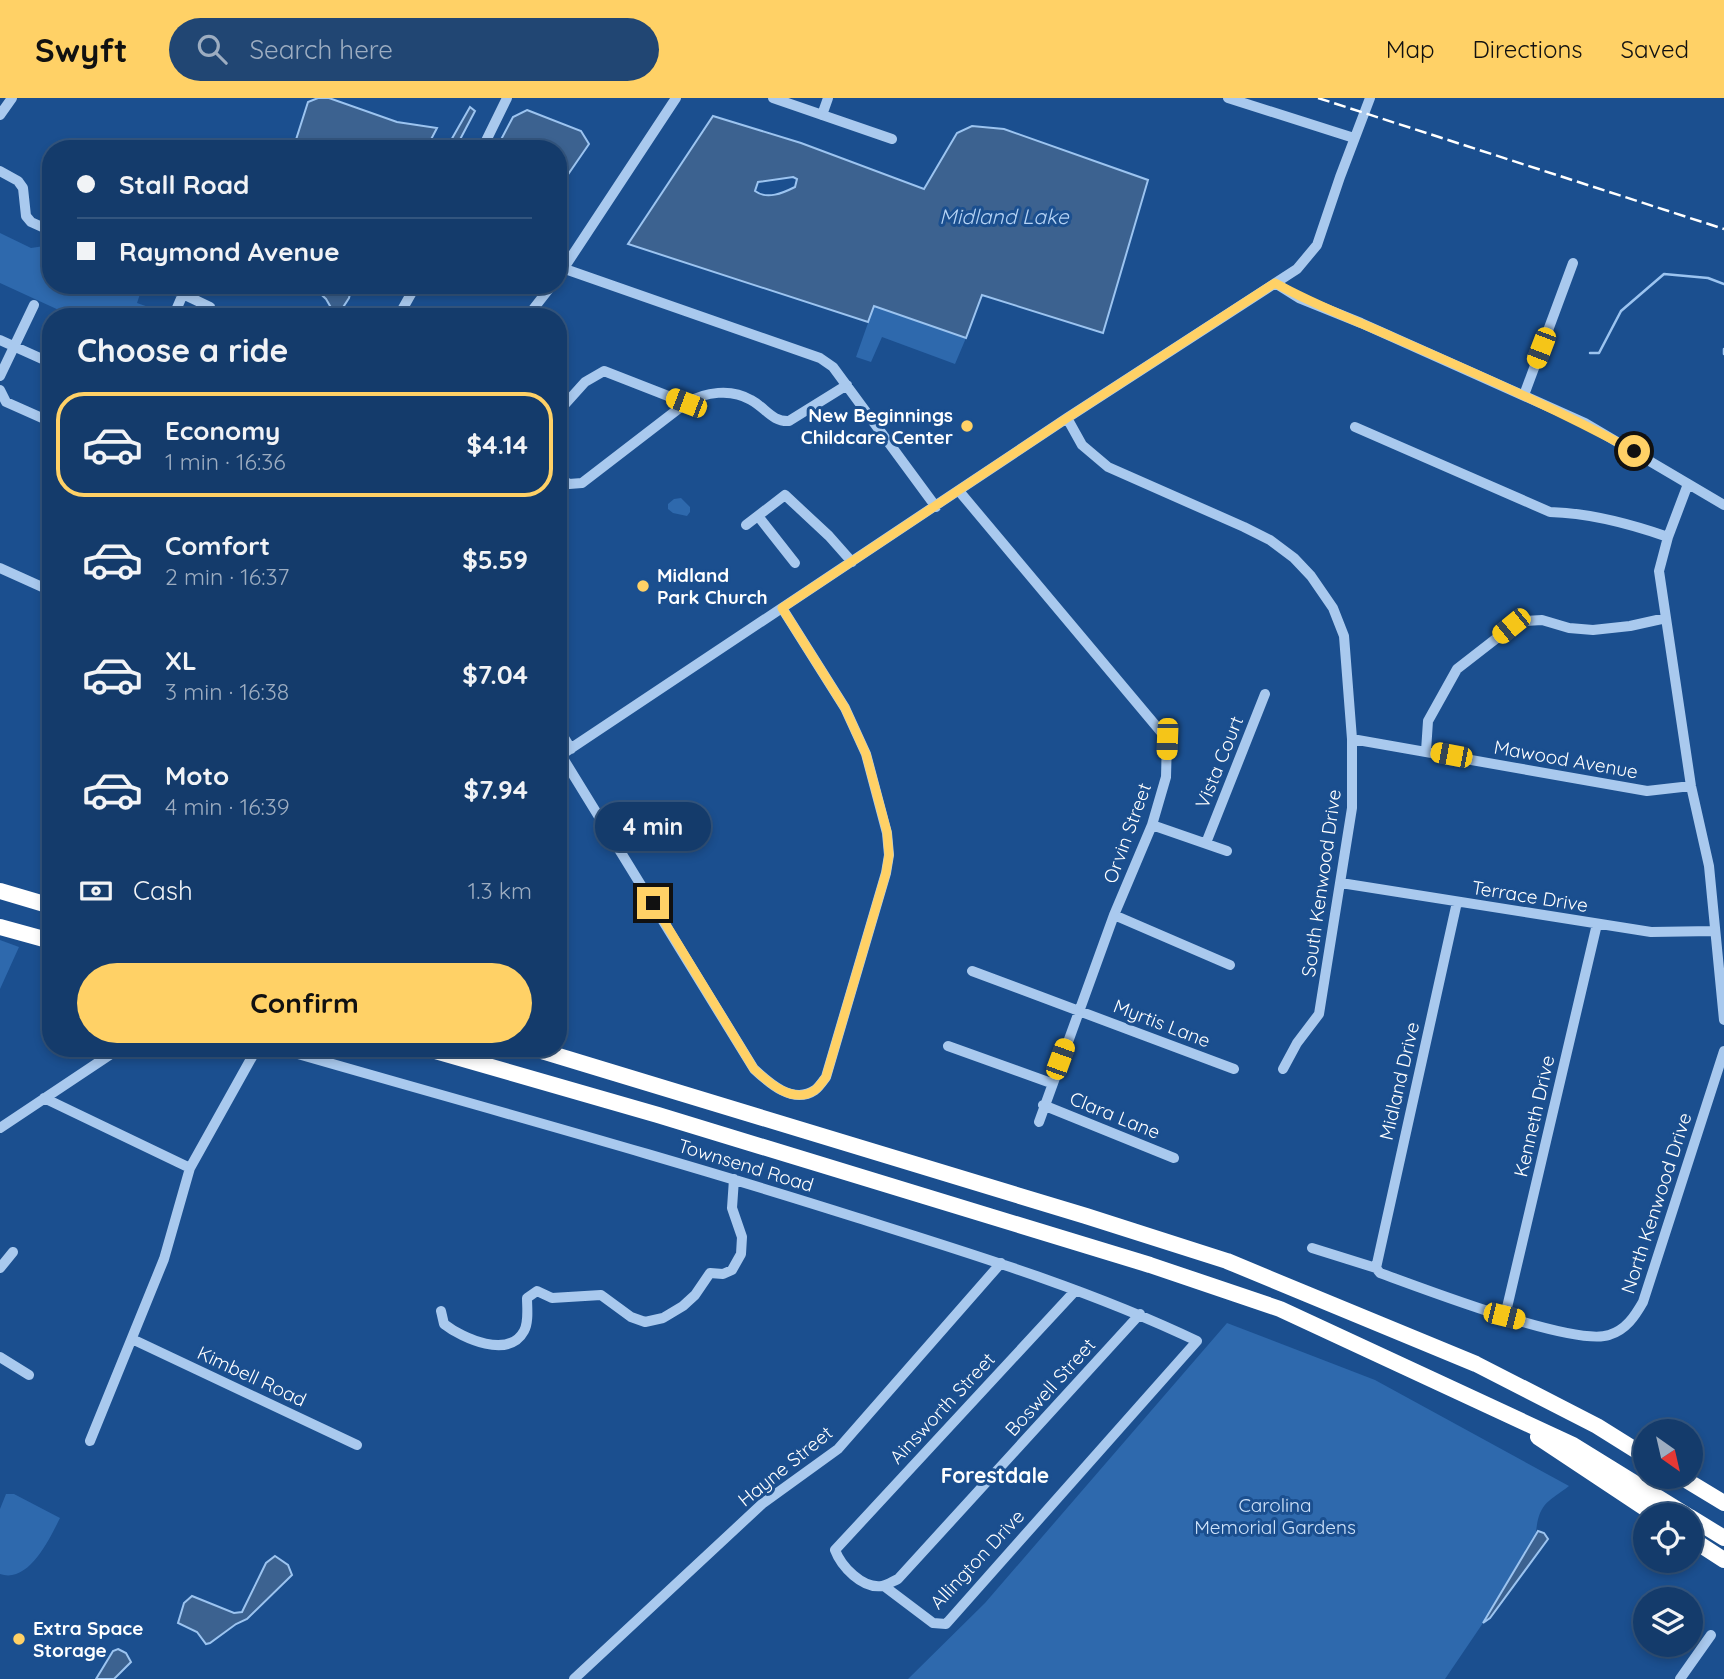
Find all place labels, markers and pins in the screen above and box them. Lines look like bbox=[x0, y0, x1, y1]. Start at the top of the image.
place label: New Beginnings Childcare Center bbox=[801, 403, 953, 449]
marker: New Beginnings Childcare Center bbox=[959, 418, 975, 434]
place label: Midland Park Church bbox=[657, 563, 768, 609]
marker: Midland Park Church bbox=[635, 578, 651, 594]
place label: Extra Space Storage bbox=[33, 1616, 143, 1662]
marker: Extra Space Storage bbox=[11, 1631, 27, 1647]

